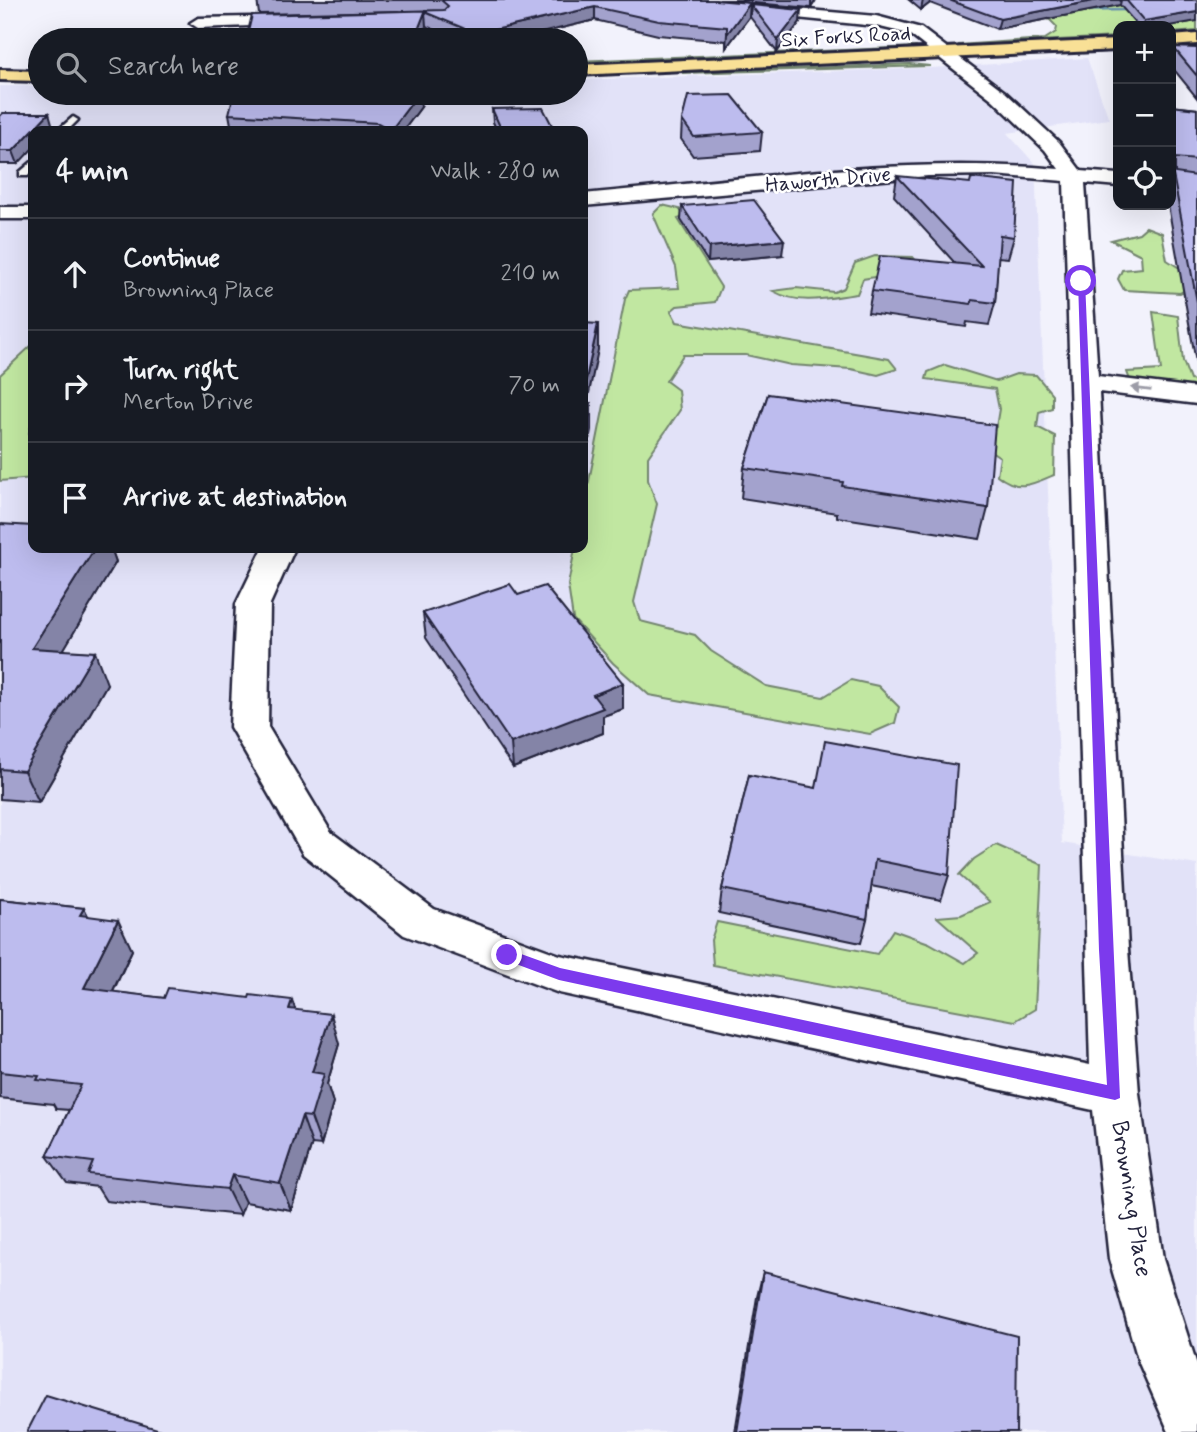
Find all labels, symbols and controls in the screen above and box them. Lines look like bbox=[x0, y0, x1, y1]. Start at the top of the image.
street label: Six Forks Road bbox=[781, 20, 911, 54]
map controls bbox=[1113, 21, 1176, 210]
button: + bbox=[1113, 21, 1176, 84]
search box bbox=[28, 28, 588, 105]
icon: search bbox=[52, 48, 90, 86]
text: Search here bbox=[108, 50, 239, 84]
button: − bbox=[1113, 84, 1176, 147]
button: locate bbox=[1113, 147, 1176, 210]
text: 4 min bbox=[56, 152, 129, 191]
text: Walk · 280 m bbox=[430, 157, 560, 187]
street label: Haworth Drive bbox=[764, 161, 892, 199]
text: Continue bbox=[123, 242, 220, 276]
icon: ahead bbox=[56, 255, 94, 293]
text: 210 m bbox=[500, 259, 560, 289]
route start bbox=[1065, 265, 1096, 296]
text: Browning Place bbox=[123, 276, 274, 306]
text: Turn right bbox=[123, 354, 239, 388]
icon: right bbox=[56, 367, 94, 405]
text: 70 m bbox=[508, 371, 560, 401]
one-way arrow bbox=[1129, 383, 1151, 394]
text: Merton Drive bbox=[123, 388, 253, 418]
icon: arrive bbox=[56, 479, 94, 517]
text: Arrive at destination bbox=[123, 481, 347, 515]
route end bbox=[491, 939, 522, 970]
street label: Browning Place bbox=[1103, 1119, 1159, 1279]

